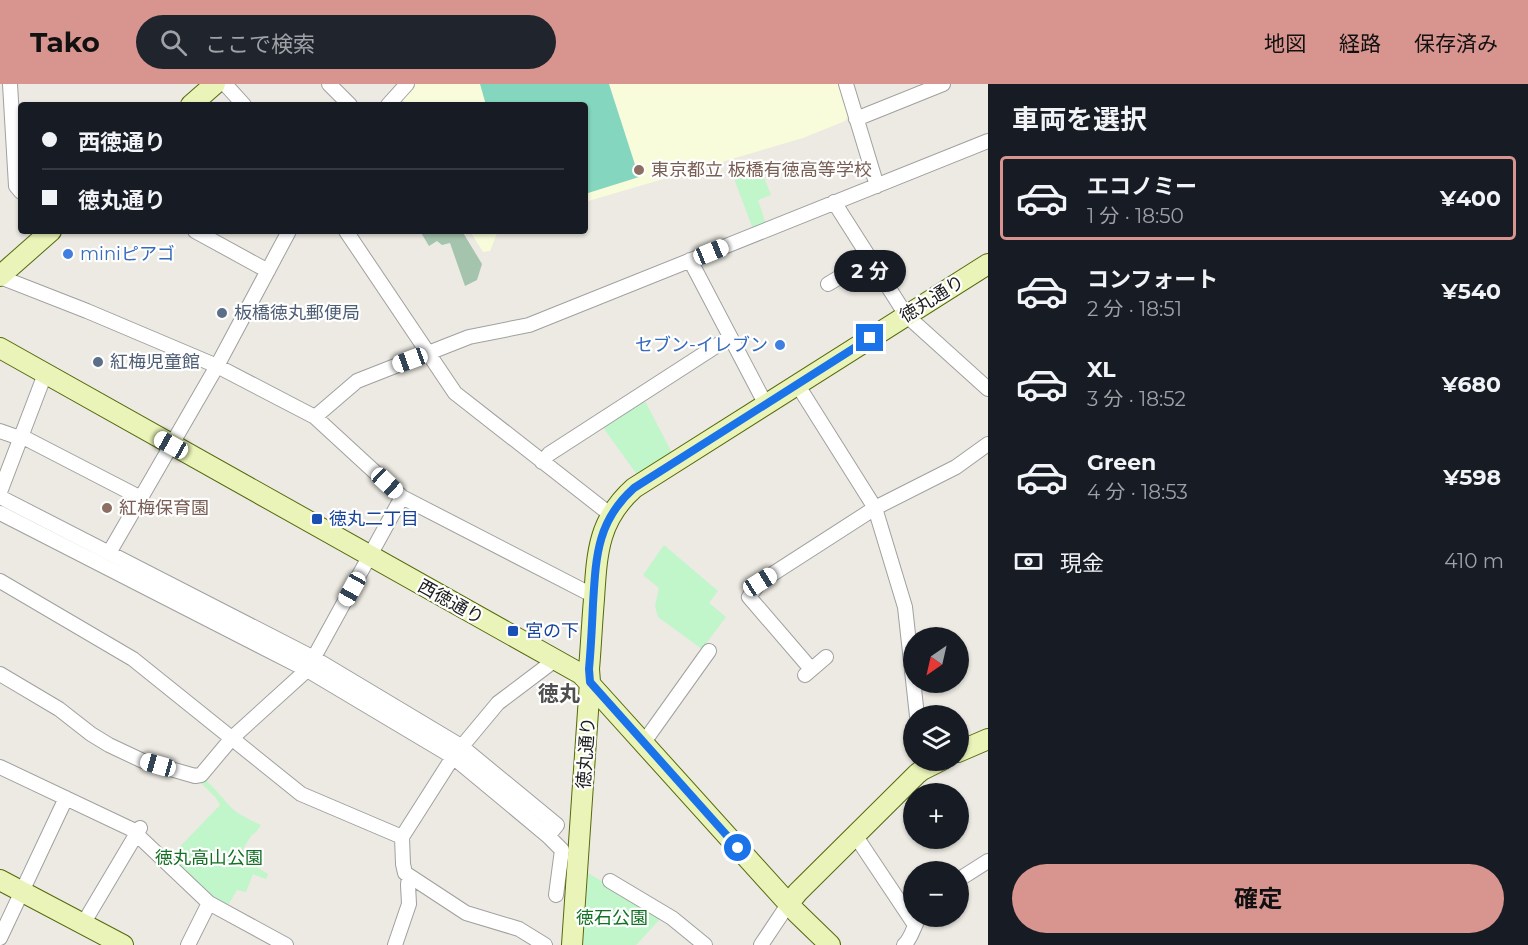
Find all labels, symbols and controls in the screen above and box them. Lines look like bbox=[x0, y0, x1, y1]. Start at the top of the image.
search box bbox=[136, 15, 556, 69]
text: Tako bbox=[30, 25, 100, 59]
icon: search bbox=[157, 26, 190, 59]
text: ここで検索 bbox=[205, 31, 315, 58]
text: 地図 bbox=[1264, 31, 1306, 56]
text: 経路 bbox=[1339, 31, 1381, 56]
text: 保存済み bbox=[1414, 31, 1498, 56]
text: 車両を選択 bbox=[1012, 103, 1147, 136]
text: 西徳通り bbox=[78, 129, 166, 156]
place label: 東京都立 板橋有徳高等学校 bbox=[651, 159, 872, 181]
marker: 東京都立 板橋有徳高等学校 bbox=[632, 163, 646, 177]
icon: car bbox=[1015, 171, 1069, 225]
text: エコノミー bbox=[1087, 173, 1197, 200]
text: ¥400 bbox=[1440, 185, 1501, 212]
text: 徳丸通り bbox=[78, 187, 166, 214]
text: 1 分 · 18:50 bbox=[1087, 204, 1184, 228]
car bbox=[691, 237, 731, 267]
place label: miniピアゴ bbox=[80, 243, 175, 265]
marker: miniピアゴ bbox=[61, 247, 75, 261]
callout: 2 分 bbox=[834, 251, 906, 293]
text: 2 分 bbox=[851, 259, 889, 283]
icon: car bbox=[1015, 264, 1069, 318]
text: コンフォート bbox=[1087, 266, 1218, 293]
street label: 徳丸通り bbox=[896, 271, 968, 327]
text: ¥540 bbox=[1442, 278, 1501, 305]
text: 2 分 · 18:51 bbox=[1087, 297, 1182, 321]
place label: 板橋徳丸郵便局 bbox=[234, 302, 360, 324]
marker: 板橋徳丸郵便局 bbox=[215, 306, 229, 320]
route end bbox=[856, 324, 883, 351]
place label: セブン-イレブン bbox=[635, 334, 768, 356]
marker: セブン-イレブン bbox=[773, 338, 787, 352]
car bbox=[390, 345, 430, 375]
place label: 紅梅児童館 bbox=[110, 351, 200, 373]
marker: 紅梅児童館 bbox=[91, 355, 105, 369]
text: XL bbox=[1087, 356, 1116, 383]
icon: car bbox=[1015, 357, 1069, 411]
text: ¥680 bbox=[1442, 371, 1501, 398]
text: 3 分 · 18:52 bbox=[1087, 387, 1186, 411]
car bbox=[151, 428, 191, 462]
text: Green bbox=[1087, 449, 1156, 476]
icon: car bbox=[1015, 450, 1069, 504]
car bbox=[368, 464, 406, 502]
text: ¥598 bbox=[1443, 464, 1501, 491]
text: 4 分 · 18:53 bbox=[1087, 480, 1188, 504]
place label: 紅梅保育園 bbox=[119, 497, 209, 519]
marker: 紅梅保育園 bbox=[100, 501, 114, 515]
place label: 徳丸二丁目 bbox=[329, 508, 419, 530]
marker: 徳丸二丁目 bbox=[310, 512, 324, 526]
icon: cash bbox=[1012, 545, 1045, 578]
text: 410 m bbox=[1444, 549, 1504, 573]
text: 現金 bbox=[1060, 550, 1104, 577]
car bbox=[740, 565, 780, 599]
car bbox=[335, 569, 369, 609]
street label: 西徳通り bbox=[414, 575, 488, 629]
place label: 宮の下 bbox=[525, 620, 579, 642]
marker: 宮の下 bbox=[506, 624, 520, 638]
north arrow bbox=[903, 627, 969, 693]
map controls bbox=[903, 627, 969, 927]
district label: 徳丸 bbox=[538, 681, 580, 706]
button: layers bbox=[903, 705, 969, 771]
street label: 徳丸通り bbox=[573, 716, 599, 790]
car bbox=[138, 751, 178, 779]
button: + bbox=[903, 783, 969, 849]
route start bbox=[724, 834, 751, 861]
park label: 徳丸高山公園 bbox=[155, 847, 263, 869]
button: − bbox=[903, 861, 969, 927]
button: 確定 bbox=[1012, 864, 1504, 933]
park label: 徳石公園 bbox=[576, 907, 648, 929]

